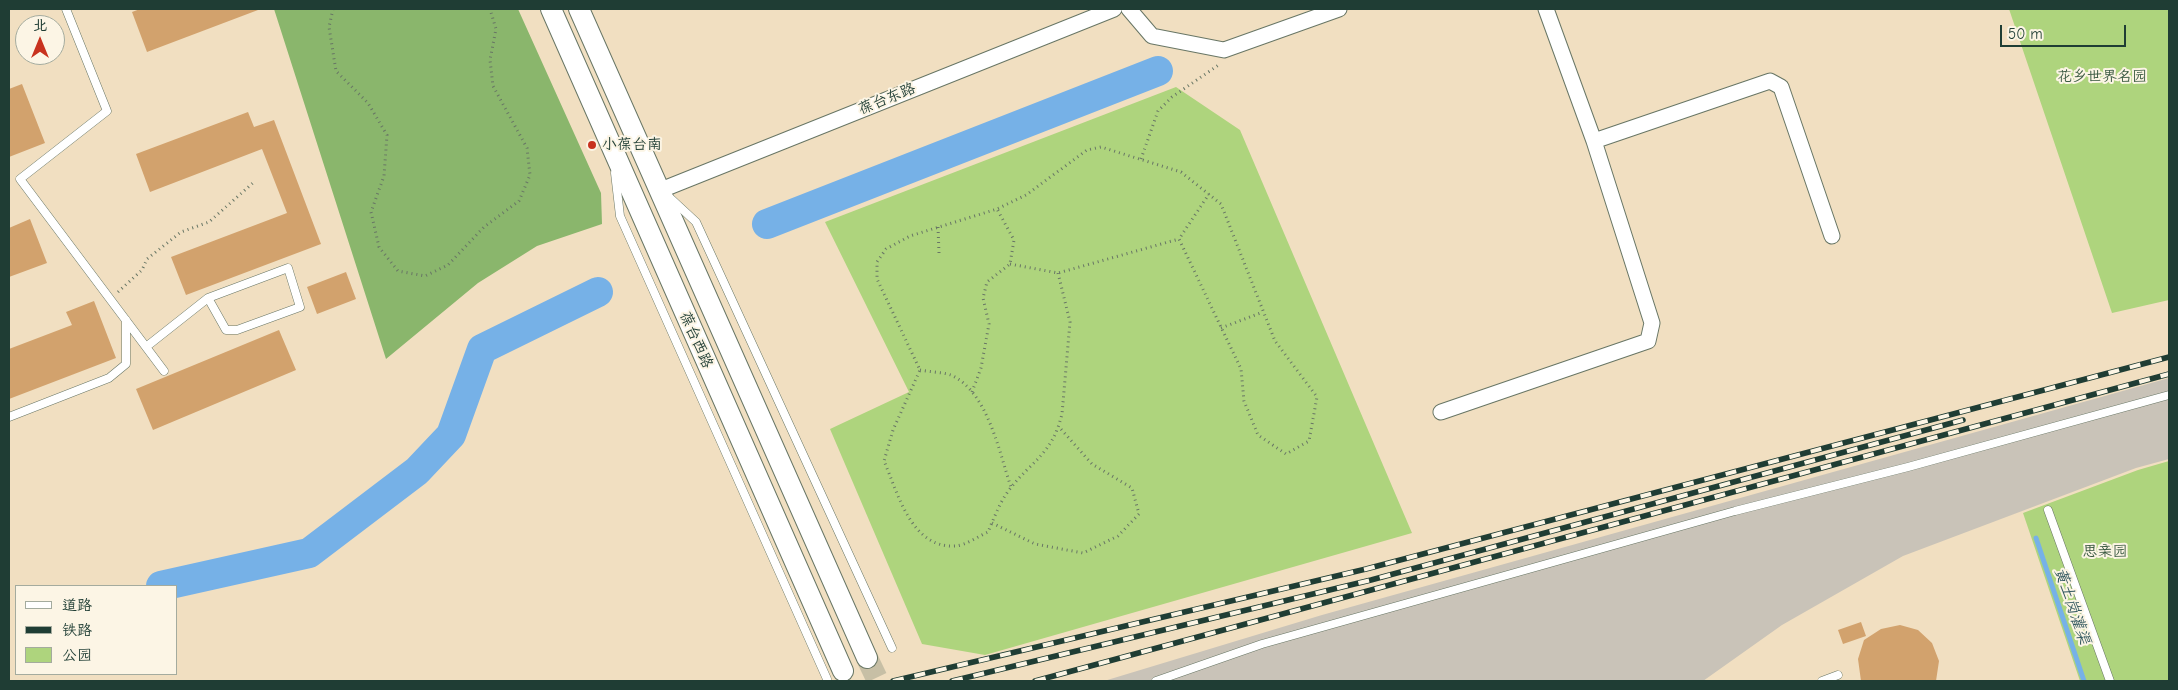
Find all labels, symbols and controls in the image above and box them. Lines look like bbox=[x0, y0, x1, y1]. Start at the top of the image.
north arrow bbox=[15, 15, 65, 65]
scale bar bbox=[2003, 15, 2129, 47]
text: 北 bbox=[33, 17, 47, 34]
text: 50 m bbox=[2008, 25, 2043, 43]
park label: 花乡世界名园 bbox=[2057, 68, 2147, 86]
street label: 葆台东路 bbox=[856, 79, 918, 119]
place label: 小葆台南 bbox=[602, 136, 662, 154]
marker: 小葆台南 bbox=[586, 139, 598, 151]
street label: 葆台西路 bbox=[676, 309, 716, 371]
park label: 思亲园 bbox=[2083, 543, 2127, 561]
water label: 黄土岗灌渠 bbox=[2050, 565, 2094, 647]
legend bbox=[15, 585, 178, 675]
text: 道路 bbox=[62, 596, 92, 614]
text: 铁路 bbox=[62, 621, 92, 639]
text: 公园 bbox=[62, 646, 92, 664]

